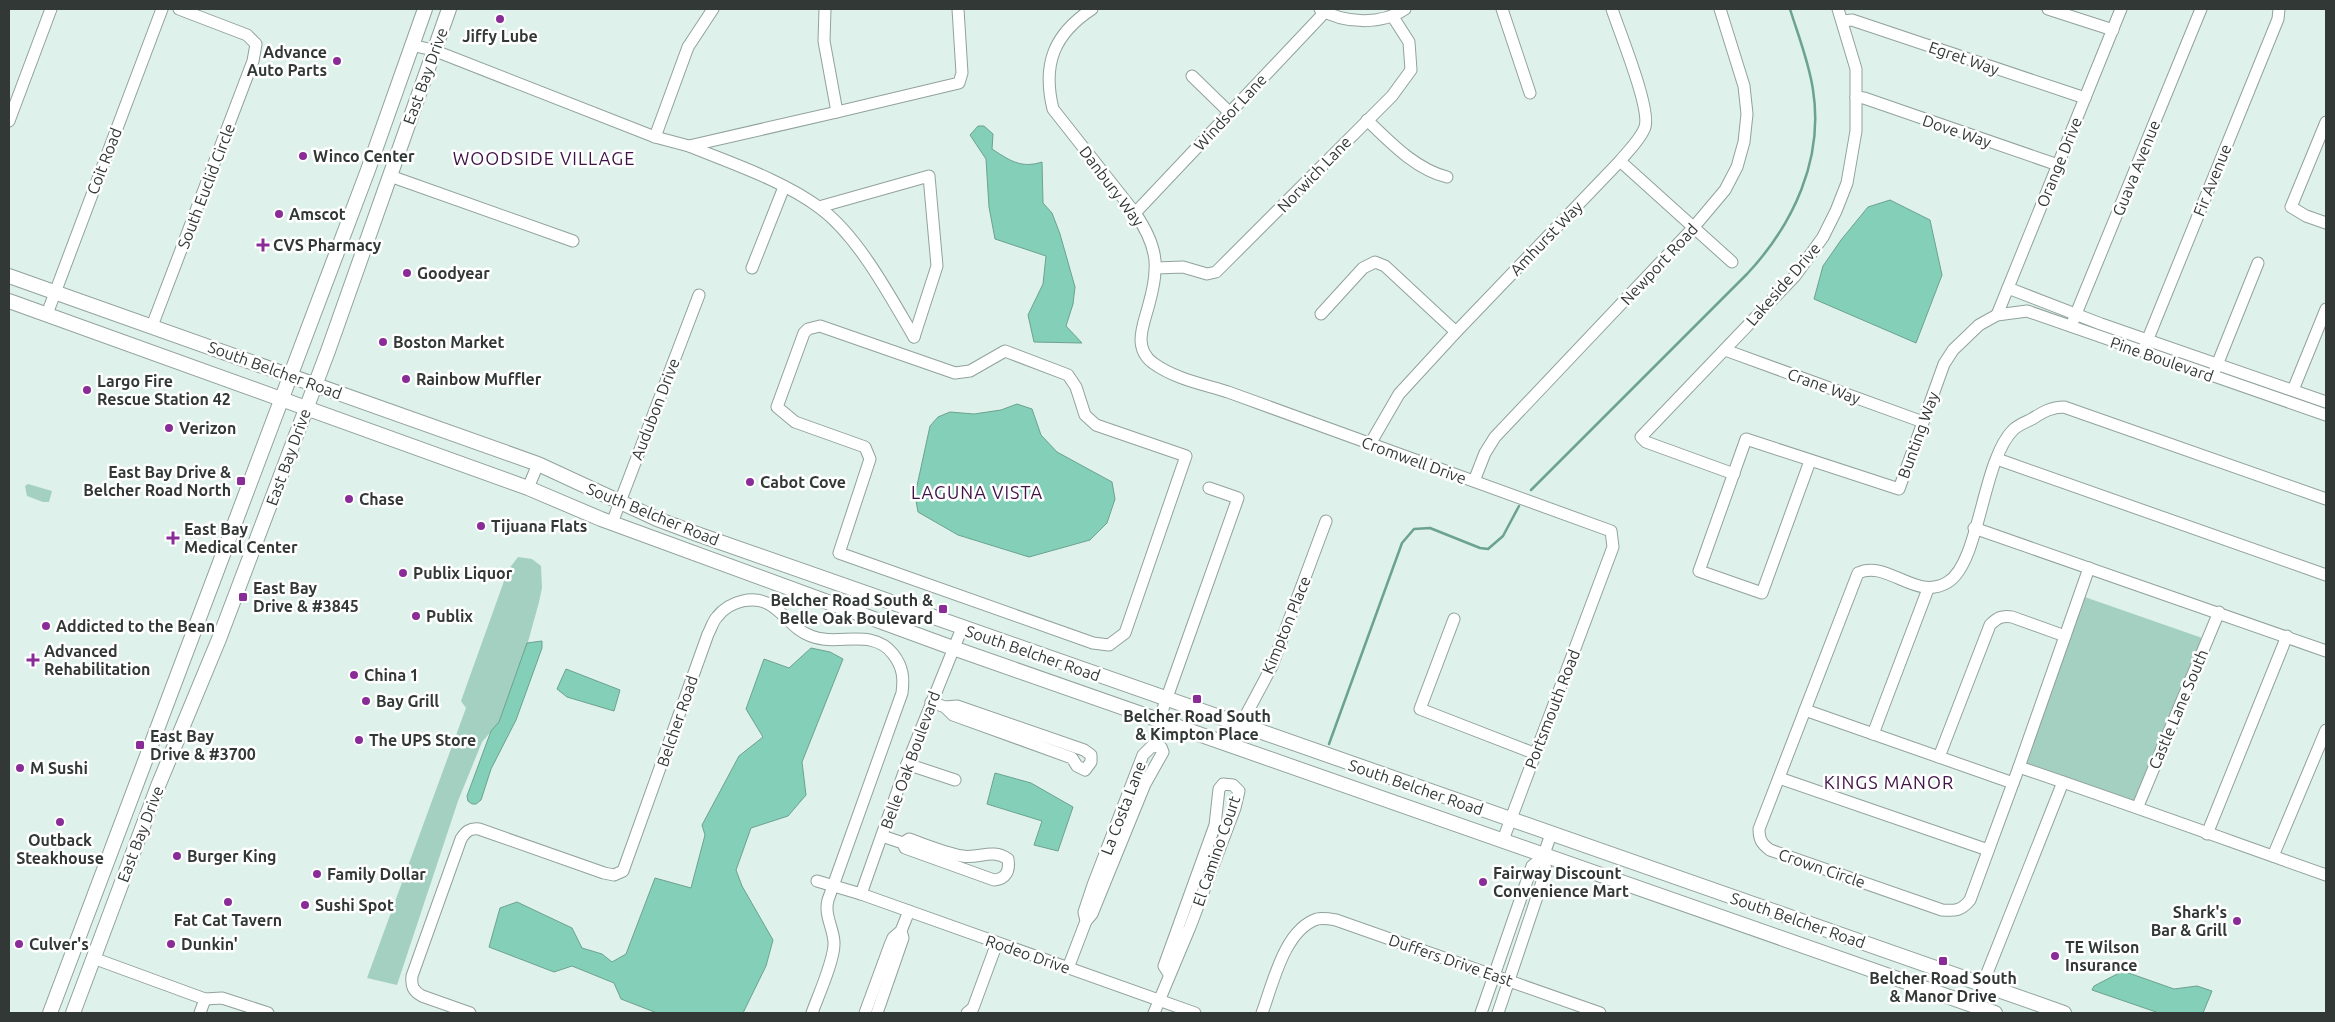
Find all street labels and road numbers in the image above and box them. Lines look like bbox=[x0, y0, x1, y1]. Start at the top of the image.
street label: East Bay Drive bbox=[399, 25, 451, 127]
street label: Egret Way bbox=[1926, 38, 2002, 79]
street label: Windsor Lane bbox=[1190, 70, 1270, 154]
street label: Dove Way bbox=[1920, 111, 1994, 151]
street label: Orange Drive bbox=[2033, 114, 2085, 210]
street label: Guava Avenue bbox=[2109, 118, 2163, 218]
street label: South Euclid Circle bbox=[174, 121, 238, 251]
street label: Coit Road bbox=[83, 125, 125, 197]
street label: Norwich Lane bbox=[1273, 132, 1355, 216]
street label: Fir Avenue bbox=[2189, 141, 2235, 219]
street label: Danbury Way bbox=[1076, 143, 1148, 230]
street label: Amhurst Way bbox=[1506, 197, 1586, 279]
street label: Newport Road bbox=[1617, 220, 1701, 308]
street label: Lakeside Drive bbox=[1742, 239, 1824, 329]
street label: Pine Boulevard bbox=[2108, 333, 2216, 385]
street label: South Belcher Road bbox=[206, 337, 344, 403]
street label: Audubon Drive bbox=[627, 356, 683, 462]
street label: Crane Way bbox=[1785, 365, 1863, 408]
street label: Bunting Way bbox=[1894, 389, 1942, 481]
street label: East Bay Drive bbox=[262, 406, 314, 508]
street label: Cromwell Drive bbox=[1359, 433, 1469, 487]
street label: South Belcher Road bbox=[584, 479, 722, 549]
street label: Kimpton Place bbox=[1258, 574, 1314, 676]
street label: South Belcher Road bbox=[963, 622, 1103, 684]
street label: Castle Lane South bbox=[2145, 646, 2211, 772]
street label: Portsmouth Road bbox=[1521, 647, 1583, 771]
street label: Belcher Road bbox=[653, 673, 701, 769]
street label: Belle Oak Boulevard bbox=[877, 689, 943, 831]
street label: South Belcher Road bbox=[1346, 756, 1486, 818]
street label: La Costa Lane bbox=[1097, 759, 1149, 857]
street label: East Bay Drive bbox=[113, 783, 167, 885]
street label: El Camino Court bbox=[1189, 793, 1244, 908]
street label: Crown Circle bbox=[1776, 845, 1868, 891]
street label: South Belcher Road bbox=[1728, 889, 1868, 951]
street label: Duffers Drive East bbox=[1387, 930, 1516, 990]
street label: Rodeo Drive bbox=[983, 931, 1073, 977]

